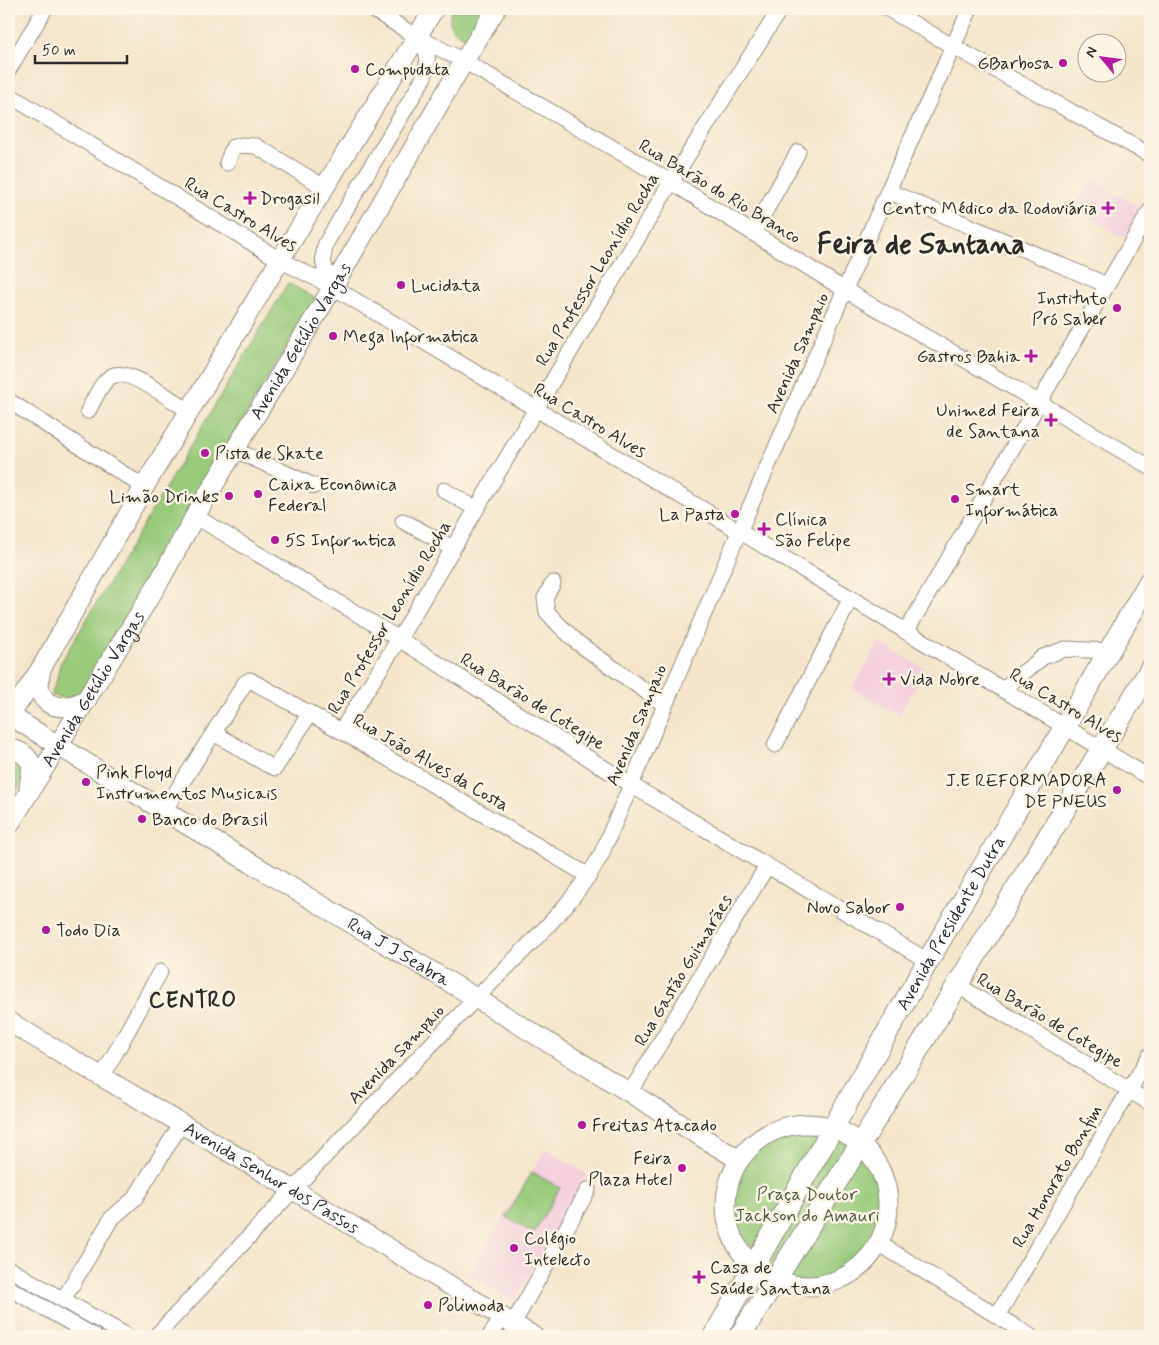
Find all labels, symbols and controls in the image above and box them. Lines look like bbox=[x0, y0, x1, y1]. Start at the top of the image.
scale bar bbox=[35, 32, 128, 64]
north arrow bbox=[1076, 32, 1126, 82]
text: 50 m bbox=[42, 41, 76, 61]
text: N bbox=[1081, 44, 1102, 61]
place label: GBarbosa bbox=[977, 52, 1053, 76]
marker: GBarbosa bbox=[1057, 57, 1069, 69]
place label: Compudata bbox=[365, 58, 450, 82]
marker: Compudata bbox=[349, 63, 361, 75]
street label: Rua Barão do Rio Branco bbox=[634, 134, 805, 250]
street label: Rua Professor Leonídio Rocha bbox=[530, 168, 665, 371]
street label: Rua Castro Alves bbox=[180, 172, 301, 258]
place label: Drogasil bbox=[260, 187, 320, 211]
marker: Drogasil bbox=[244, 192, 256, 204]
place label: Centro Médico da Rodoviária bbox=[882, 197, 1097, 221]
marker: Centro Médico da Rodoviária bbox=[1101, 201, 1115, 215]
district label: Feira de Santana bbox=[817, 227, 1025, 264]
street label: Avenida Getúlio Vargas bbox=[245, 259, 357, 424]
place label: Lucidata bbox=[411, 274, 481, 298]
marker: Lucidata bbox=[395, 279, 407, 291]
place label: Instituto Pró Saber bbox=[1032, 287, 1107, 332]
street label: Avenida Sampaio bbox=[761, 289, 835, 418]
marker: Instituto Pró Saber bbox=[1111, 302, 1123, 314]
place label: Mega Informatica bbox=[343, 325, 479, 351]
marker: Mega Informatica bbox=[327, 330, 339, 342]
place label: Gastros Bahia bbox=[917, 345, 1020, 369]
marker: Gastros Bahia bbox=[1024, 349, 1038, 363]
street label: Rua Castro Alves bbox=[529, 378, 650, 464]
place label: Unimed Feira de Santana bbox=[936, 399, 1040, 444]
marker: Unimed Feira de Santana bbox=[1044, 413, 1058, 427]
place label: Pista de Skate bbox=[215, 442, 324, 466]
marker: Pista de Skate bbox=[199, 447, 211, 459]
place label: Caixa Econômica Federal bbox=[268, 473, 397, 518]
place label: Smart Informática bbox=[965, 478, 1058, 525]
place label: Limão Drinks bbox=[110, 485, 219, 509]
marker: Caixa Econômica Federal bbox=[252, 488, 264, 500]
marker: Limão Drinks bbox=[223, 490, 235, 502]
marker: Smart Informática bbox=[949, 493, 961, 505]
place label: La Pasta bbox=[659, 503, 725, 527]
marker: La Pasta bbox=[729, 508, 741, 520]
place label: Clínica São Felipe bbox=[775, 508, 851, 553]
street label: Rua Professor Leonídio Rocha bbox=[322, 516, 457, 719]
marker: Clínica São Felipe bbox=[757, 522, 771, 536]
place label: 5S Informtica bbox=[285, 529, 397, 555]
marker: 5S Informtica bbox=[269, 534, 281, 546]
street label: Avenida Getúlio Vargas bbox=[37, 607, 151, 772]
street label: Rua Barão de Cotegipe bbox=[455, 647, 610, 756]
street label: Avenida Sampaio bbox=[601, 661, 673, 790]
street label: Rua Castro Alves bbox=[1005, 663, 1126, 749]
place label: Vida Nobre bbox=[900, 668, 980, 692]
marker: Vida Nobre bbox=[882, 672, 896, 686]
street label: Rua João Alves da Costa bbox=[348, 708, 513, 817]
place label: Pink Floyd Instrumentos Musicais bbox=[96, 761, 277, 806]
place label: J.E REFORMADORA DE PNEUS bbox=[945, 769, 1107, 814]
marker: Pink Floyd Instrumentos Musicais bbox=[80, 776, 92, 788]
marker: J.E REFORMADORA DE PNEUS bbox=[1111, 784, 1123, 796]
place label: Banco do Brasil bbox=[152, 808, 268, 832]
marker: Banco do Brasil bbox=[136, 813, 148, 825]
street label: Avenida Presidente Dutra bbox=[891, 832, 1012, 1015]
street label: Rua Gastão Guimarães bbox=[629, 890, 739, 1051]
place label: Novo Sabor bbox=[807, 896, 891, 920]
marker: Novo Sabor bbox=[894, 901, 906, 913]
street label: Rua J J Seabra bbox=[342, 912, 454, 993]
place label: Todo Dia bbox=[56, 919, 121, 943]
marker: Todo Dia bbox=[40, 924, 52, 936]
street label: Rua Barão de Cotegipe bbox=[972, 968, 1127, 1074]
district label: CENTRO bbox=[149, 987, 237, 1015]
street label: Avenida Sampaio bbox=[343, 1000, 450, 1110]
street label: Rua Honorato Bonfim bbox=[1007, 1100, 1109, 1253]
place label: Freitas Atacado bbox=[592, 1114, 717, 1138]
street label: Avenida Senhor dos Passos bbox=[179, 1117, 363, 1240]
marker: Freitas Atacado bbox=[576, 1119, 588, 1131]
place label: Feira Plaza Hotel bbox=[588, 1147, 672, 1192]
marker: Feira Plaza Hotel bbox=[676, 1162, 688, 1174]
park label: Praça Doutor Jackson do Amauri bbox=[734, 1183, 880, 1228]
place label: Colégio Intelecto bbox=[524, 1227, 591, 1272]
marker: Colégio Intelecto bbox=[508, 1242, 520, 1254]
place label: Casa de Saúde Santana bbox=[710, 1256, 831, 1301]
marker: Casa de Saúde Santana bbox=[692, 1270, 706, 1284]
place label: Polimoda bbox=[438, 1294, 505, 1318]
marker: Polimoda bbox=[422, 1299, 434, 1311]

